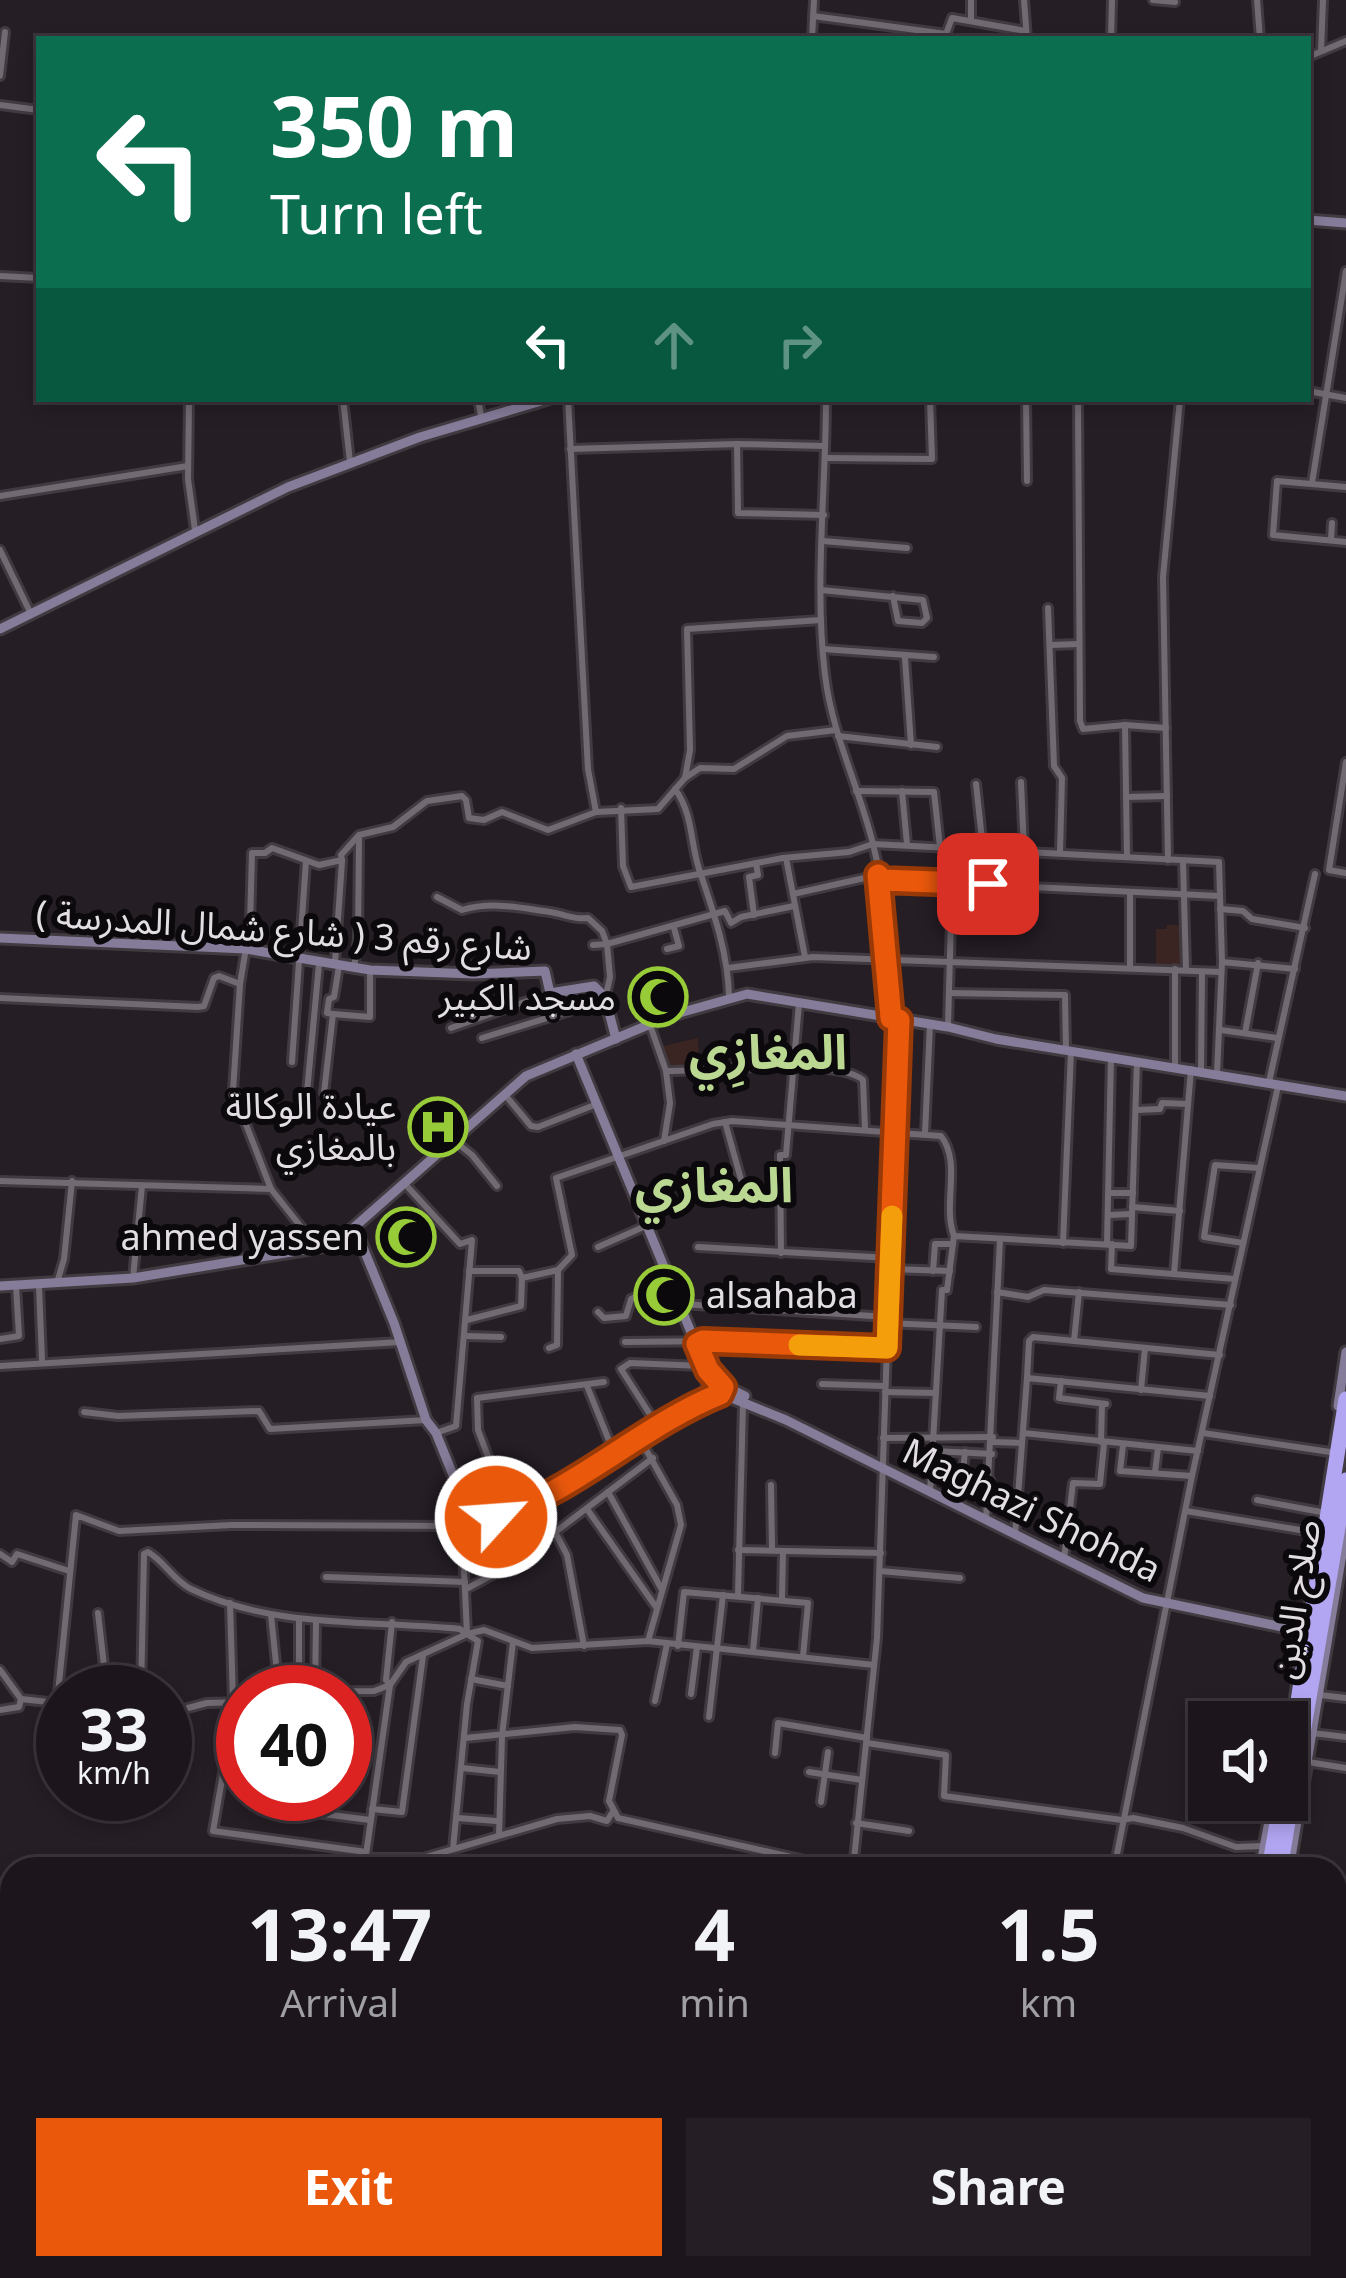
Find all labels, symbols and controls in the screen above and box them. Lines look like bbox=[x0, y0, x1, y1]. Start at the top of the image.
text: 350 m bbox=[270, 67, 518, 182]
icon: left bbox=[72, 84, 228, 240]
text: Turn left bbox=[270, 176, 483, 250]
icon: left bbox=[515, 312, 581, 378]
icon: ahead bbox=[641, 312, 707, 378]
icon: right bbox=[767, 312, 833, 378]
pin bbox=[937, 833, 1039, 935]
icon: arrive bbox=[955, 851, 1021, 917]
street label: شارع رقم 3 ( شارع شمال المدرسة ) bbox=[34, 888, 534, 975]
mosque icon: مسجد الكبير bbox=[627, 966, 689, 1028]
place label: مسجد الكبير bbox=[438, 972, 616, 1021]
district label: المغازِي bbox=[689, 1018, 847, 1091]
place label: عيادة الوكالة بالمغازي bbox=[226, 1081, 396, 1175]
hospital icon: عيادة الوكالة بالمغازي bbox=[407, 1096, 469, 1158]
district label: المغازي bbox=[635, 1151, 793, 1224]
mosque icon: ahmed yassen bbox=[375, 1206, 437, 1268]
place label: ahmed yassen bbox=[120, 1212, 364, 1261]
mosque icon: alsahaba bbox=[633, 1264, 695, 1326]
place label: alsahaba bbox=[706, 1270, 858, 1319]
street label: Maghazi Shohda bbox=[895, 1426, 1169, 1593]
position arrow bbox=[433, 1454, 559, 1580]
street label: صلاح الدين bbox=[1258, 1516, 1334, 1683]
speed limit sign: 40 bbox=[216, 1665, 372, 1821]
text: 33 bbox=[80, 1687, 148, 1769]
map controls bbox=[1188, 1701, 1308, 1821]
button: sound bbox=[1188, 1701, 1308, 1821]
text: km/h bbox=[77, 1752, 151, 1793]
text: 13:47 bbox=[247, 1884, 432, 1982]
text: 4 bbox=[694, 1884, 735, 1982]
text: 1.5 bbox=[997, 1884, 1100, 1982]
text: Arrival bbox=[280, 1975, 399, 2028]
text: min bbox=[679, 1975, 750, 2028]
text: km bbox=[1020, 1975, 1077, 2028]
button: Exit bbox=[36, 2118, 662, 2256]
button: Share bbox=[686, 2118, 1311, 2256]

